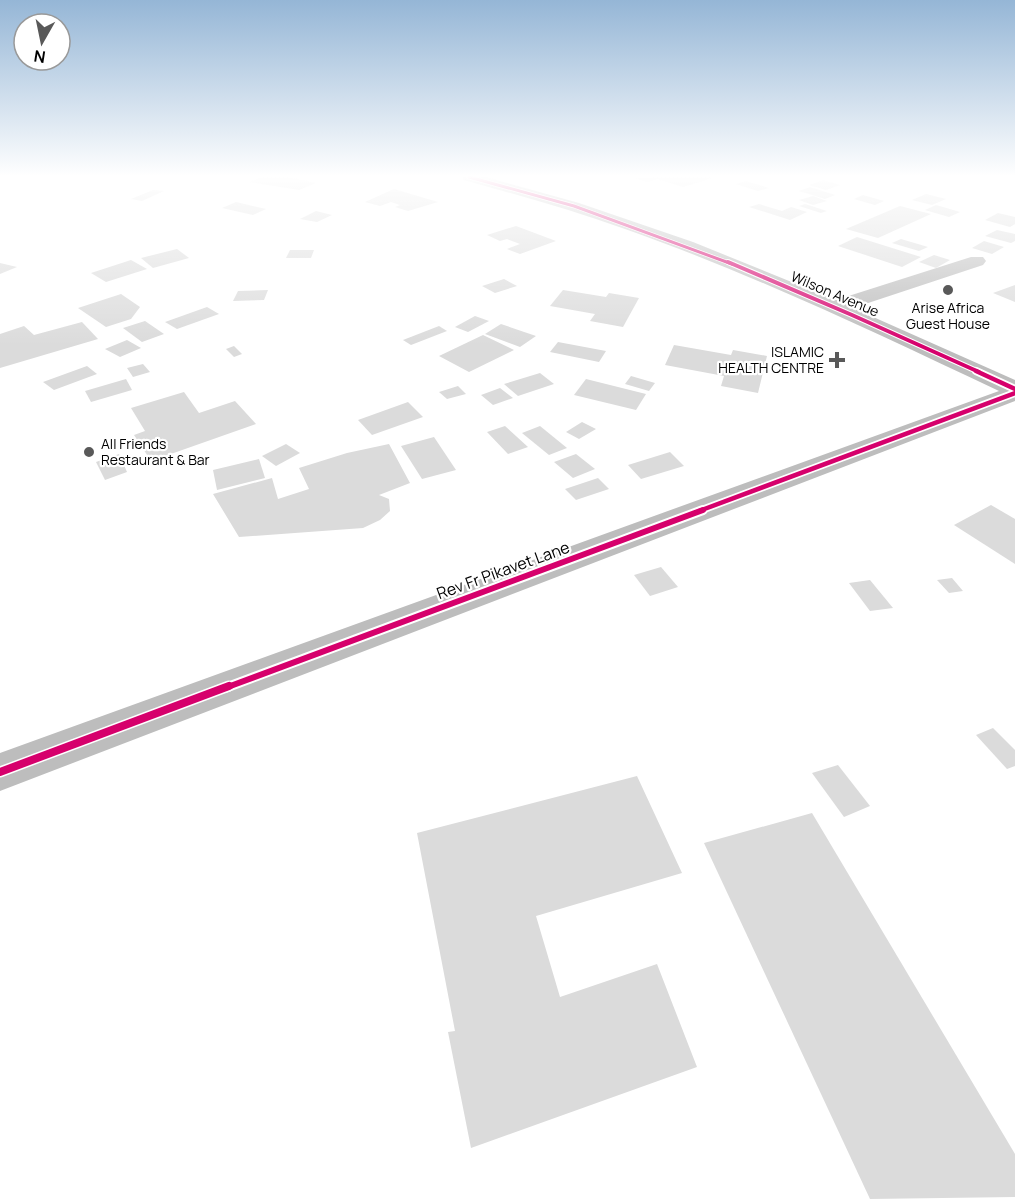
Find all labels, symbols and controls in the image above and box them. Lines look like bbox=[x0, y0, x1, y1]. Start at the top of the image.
north arrow bbox=[12, 12, 72, 72]
text: N bbox=[32, 45, 47, 69]
street label: Wilson Avenue bbox=[788, 266, 882, 321]
marker: Arise Africa Guest House bbox=[941, 283, 955, 297]
place label: Arise Africa Guest House bbox=[906, 298, 990, 333]
place label: ISLAMIC HEALTH CENTRE bbox=[718, 342, 824, 377]
marker: ISLAMIC HEALTH CENTRE bbox=[828, 351, 846, 369]
place label: All Friends Restaurant & Bar bbox=[101, 434, 210, 469]
marker: All Friends Restaurant & Bar bbox=[82, 445, 96, 459]
street label: Rev Fr Pikavet Lane bbox=[433, 536, 573, 604]

